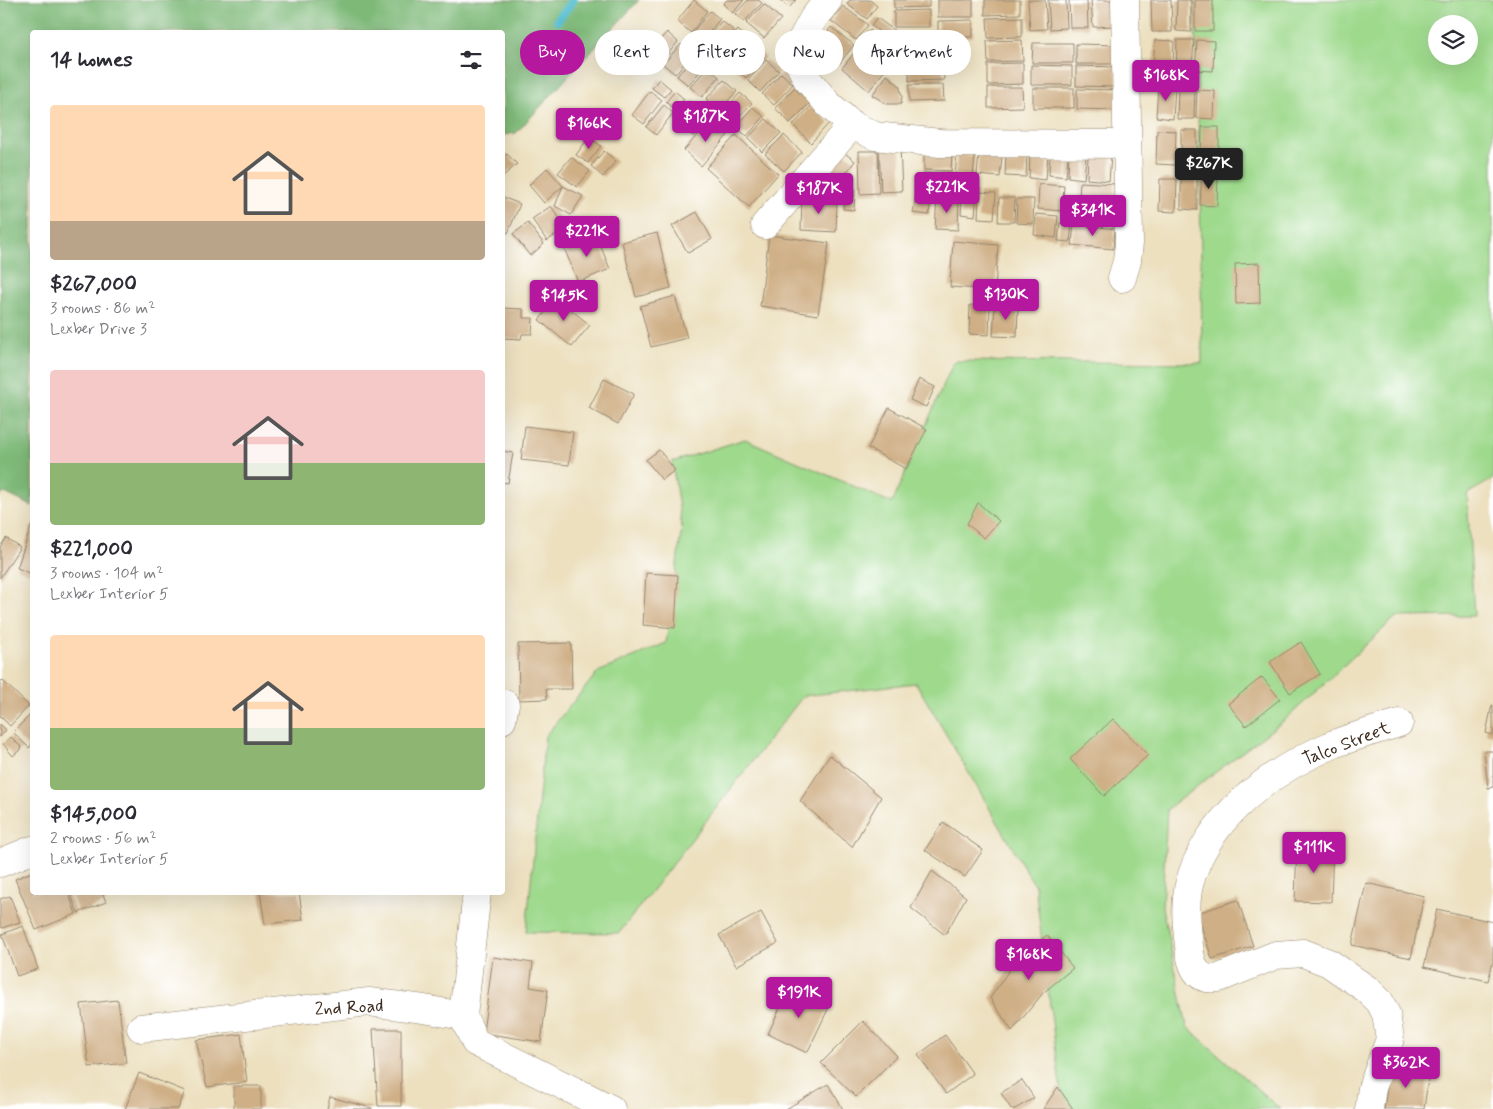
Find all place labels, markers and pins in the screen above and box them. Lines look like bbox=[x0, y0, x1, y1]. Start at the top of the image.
pin: $168K bbox=[1131, 59, 1201, 102]
pin: $187K bbox=[671, 100, 741, 143]
pin: $166K bbox=[554, 108, 624, 150]
pin: $267K bbox=[1174, 148, 1244, 190]
pin: $187K bbox=[784, 172, 854, 215]
pin: $221K bbox=[912, 172, 982, 214]
pin: $341K bbox=[1058, 194, 1128, 237]
pin: $221K bbox=[552, 216, 622, 258]
pin: $130K bbox=[971, 278, 1041, 321]
pin: $145K bbox=[529, 280, 599, 322]
pin: $111K bbox=[1279, 832, 1349, 874]
pin: $168K bbox=[994, 938, 1064, 981]
pin: $191K bbox=[764, 976, 834, 1019]
pin: $362K bbox=[1371, 1046, 1441, 1089]

